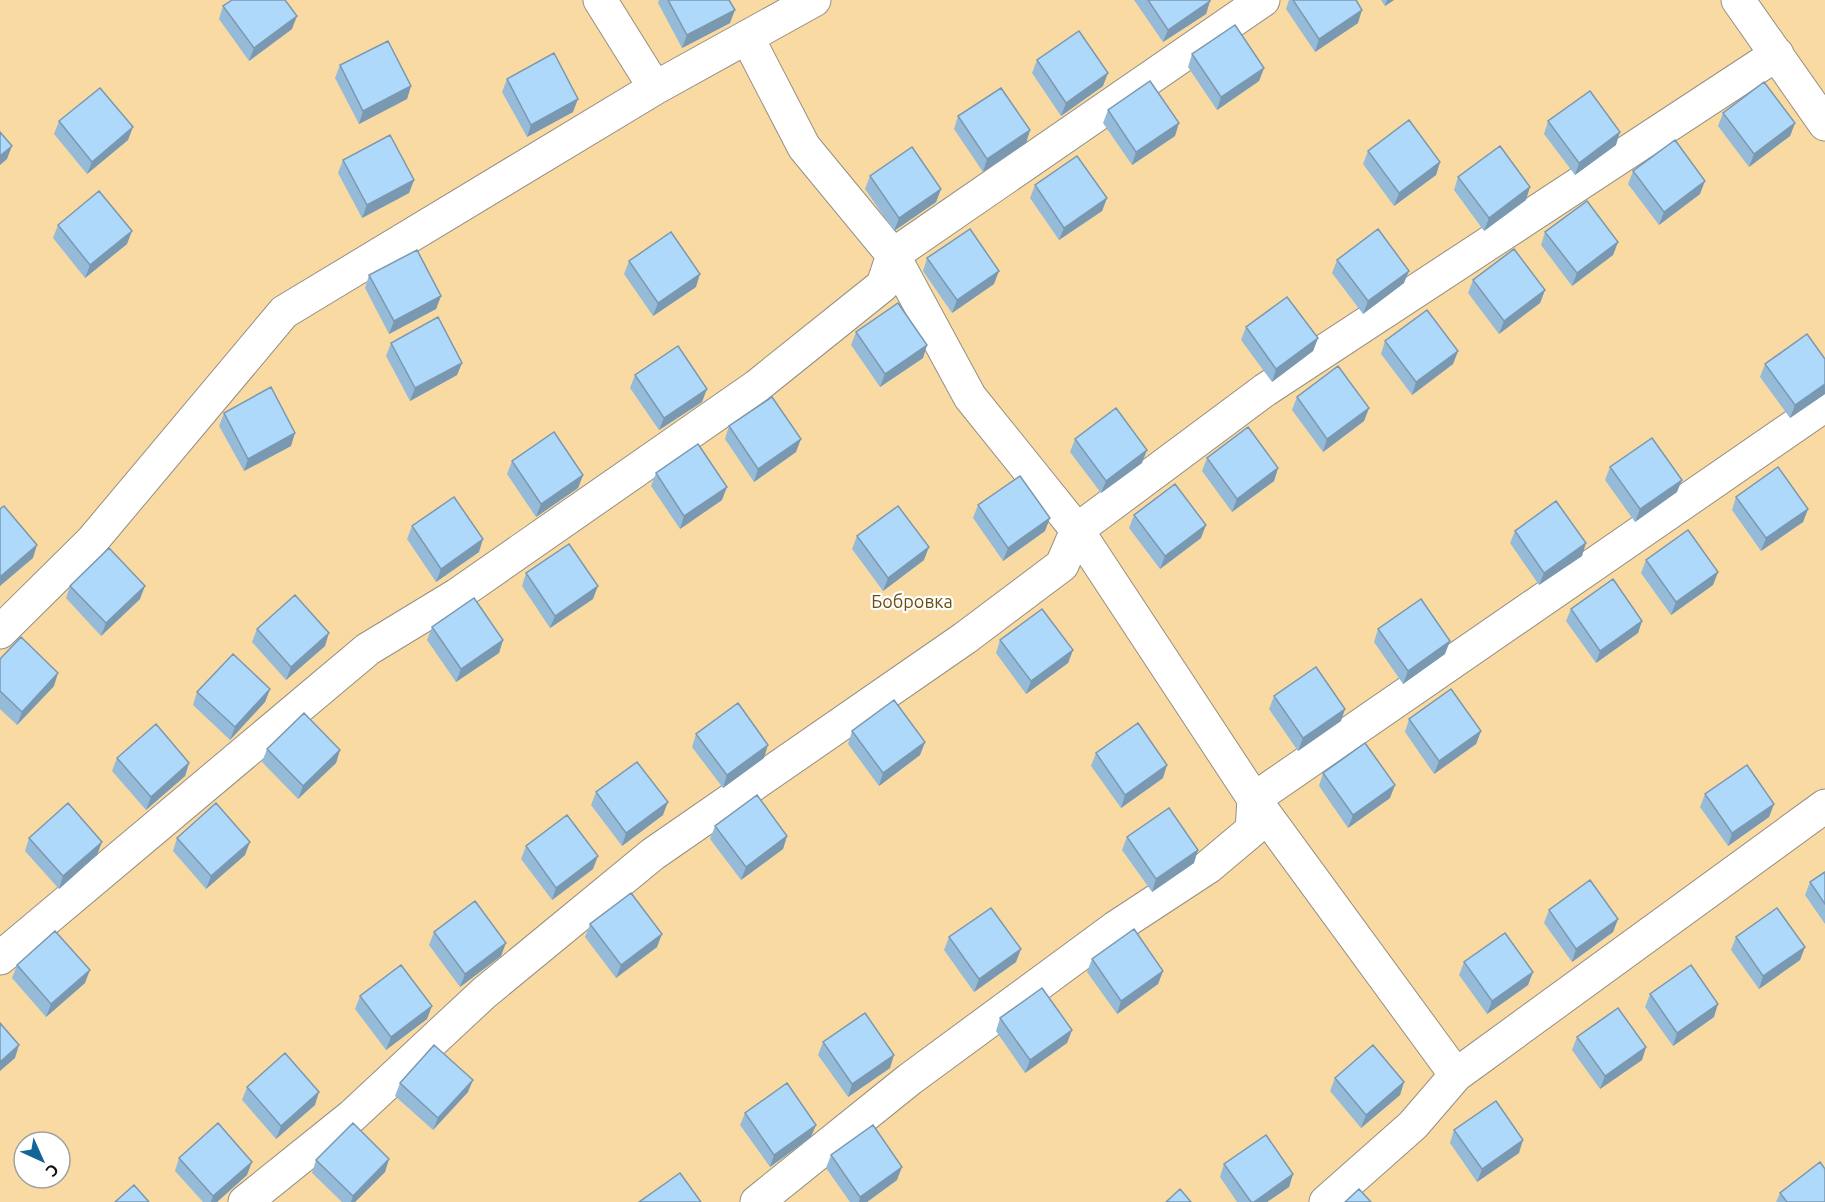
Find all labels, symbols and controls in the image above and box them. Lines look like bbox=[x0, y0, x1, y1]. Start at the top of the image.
park label: Бобровка bbox=[871, 591, 953, 611]
north arrow bbox=[12, 1130, 72, 1190]
text: С bbox=[43, 1161, 63, 1181]

